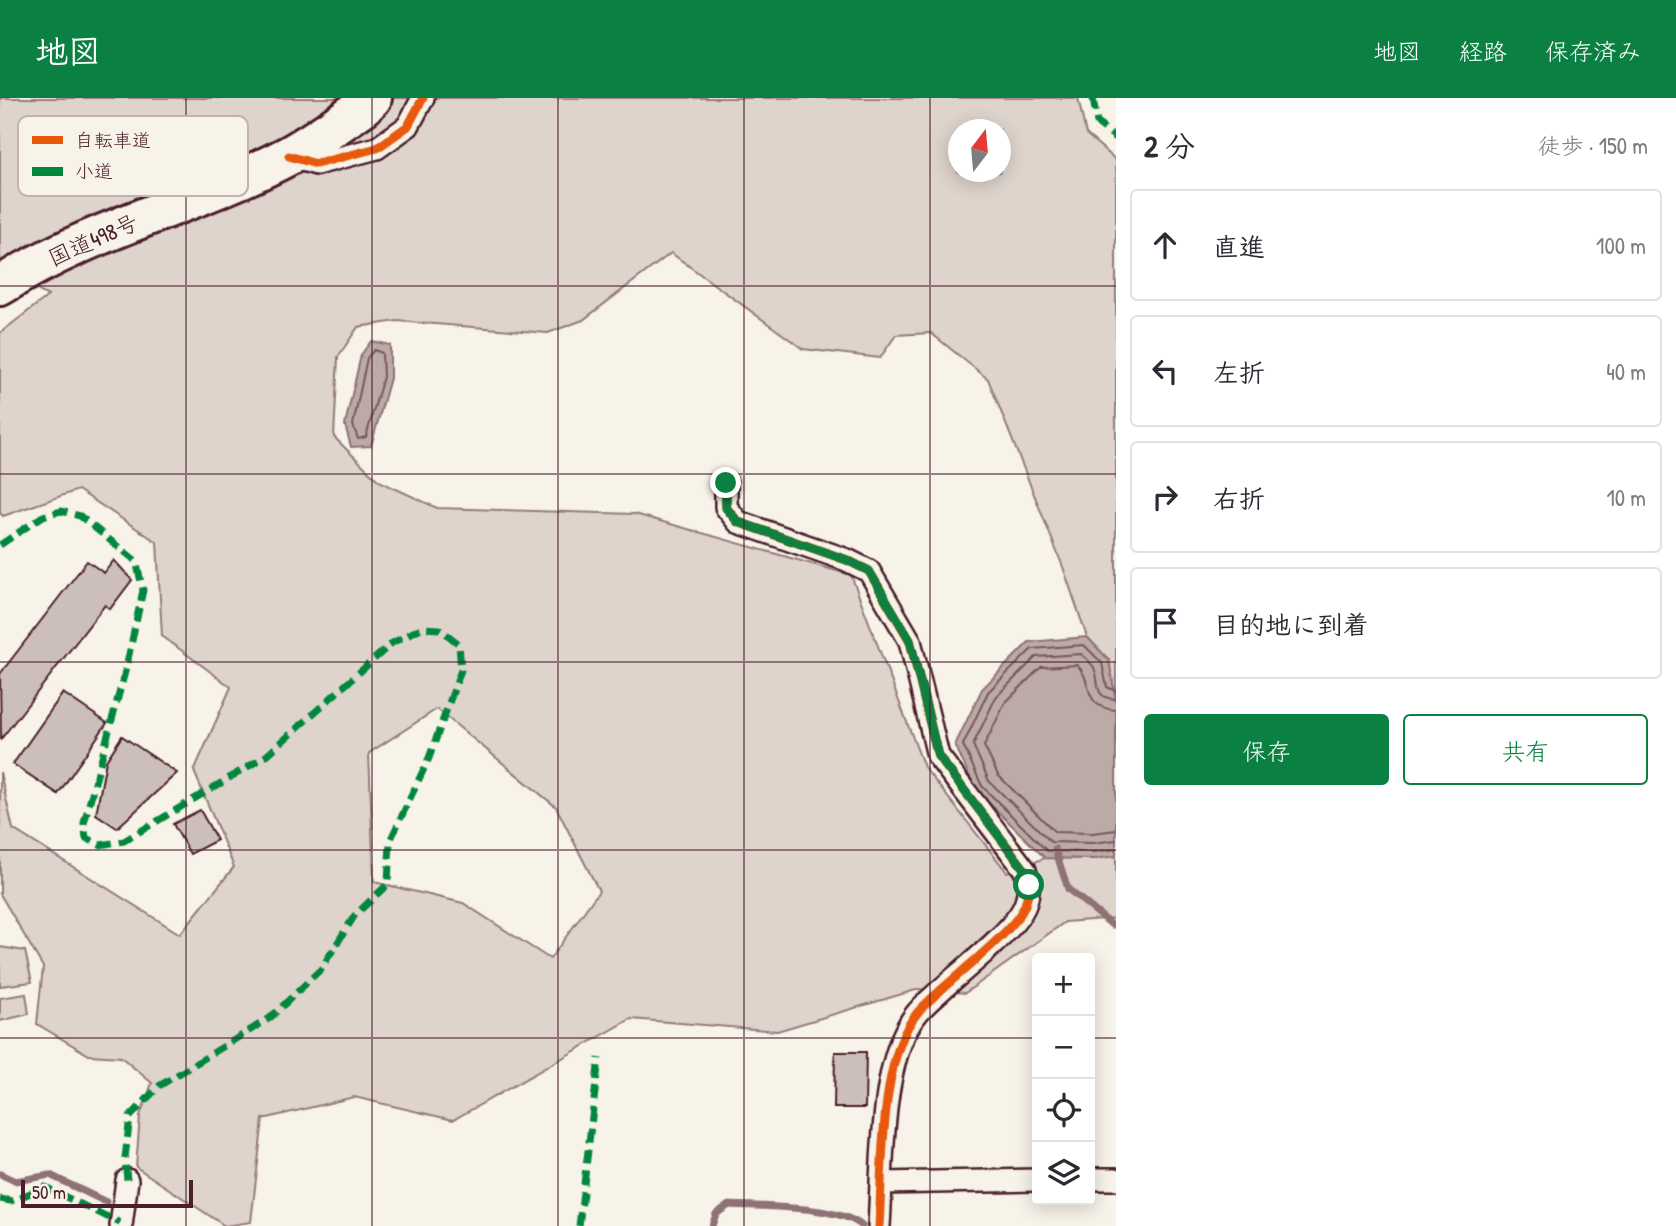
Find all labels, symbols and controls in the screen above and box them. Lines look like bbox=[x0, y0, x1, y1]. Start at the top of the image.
text: 地図 bbox=[35, 29, 101, 73]
text: 地図 bbox=[1373, 35, 1421, 67]
text: 経路 bbox=[1459, 35, 1507, 67]
text: 保存済み bbox=[1545, 35, 1641, 67]
legend bbox=[18, 116, 248, 196]
north arrow bbox=[948, 119, 1011, 182]
text: 2 分 bbox=[1144, 126, 1195, 166]
text: 自転車道 bbox=[75, 127, 151, 153]
text: 徒歩 · 150 m bbox=[1538, 130, 1648, 161]
text: 小道 bbox=[75, 158, 113, 184]
street label: 国道498号 bbox=[43, 206, 143, 273]
icon: ahead bbox=[1146, 226, 1184, 264]
text: 直進 bbox=[1213, 229, 1265, 264]
text: 100 m bbox=[1596, 230, 1646, 261]
icon: left bbox=[1146, 352, 1184, 390]
text: 左折 bbox=[1213, 355, 1265, 390]
text: 40 m bbox=[1606, 356, 1646, 387]
route end bbox=[710, 467, 741, 498]
icon: right bbox=[1146, 478, 1184, 516]
text: 右折 bbox=[1213, 481, 1265, 516]
text: 10 m bbox=[1606, 482, 1646, 513]
icon: arrive bbox=[1146, 604, 1184, 642]
text: 目的地に到着 bbox=[1213, 607, 1369, 642]
button: 保存 bbox=[1144, 714, 1389, 785]
button: 共有 bbox=[1403, 714, 1648, 785]
route start bbox=[1013, 869, 1044, 900]
map controls bbox=[1032, 953, 1095, 1205]
button: + bbox=[1032, 953, 1095, 1016]
button: − bbox=[1032, 1016, 1095, 1079]
button: locate bbox=[1032, 1079, 1095, 1142]
button: layers bbox=[1032, 1142, 1095, 1205]
scale bar bbox=[21, 1177, 192, 1209]
text: 50 m bbox=[32, 1179, 66, 1205]

